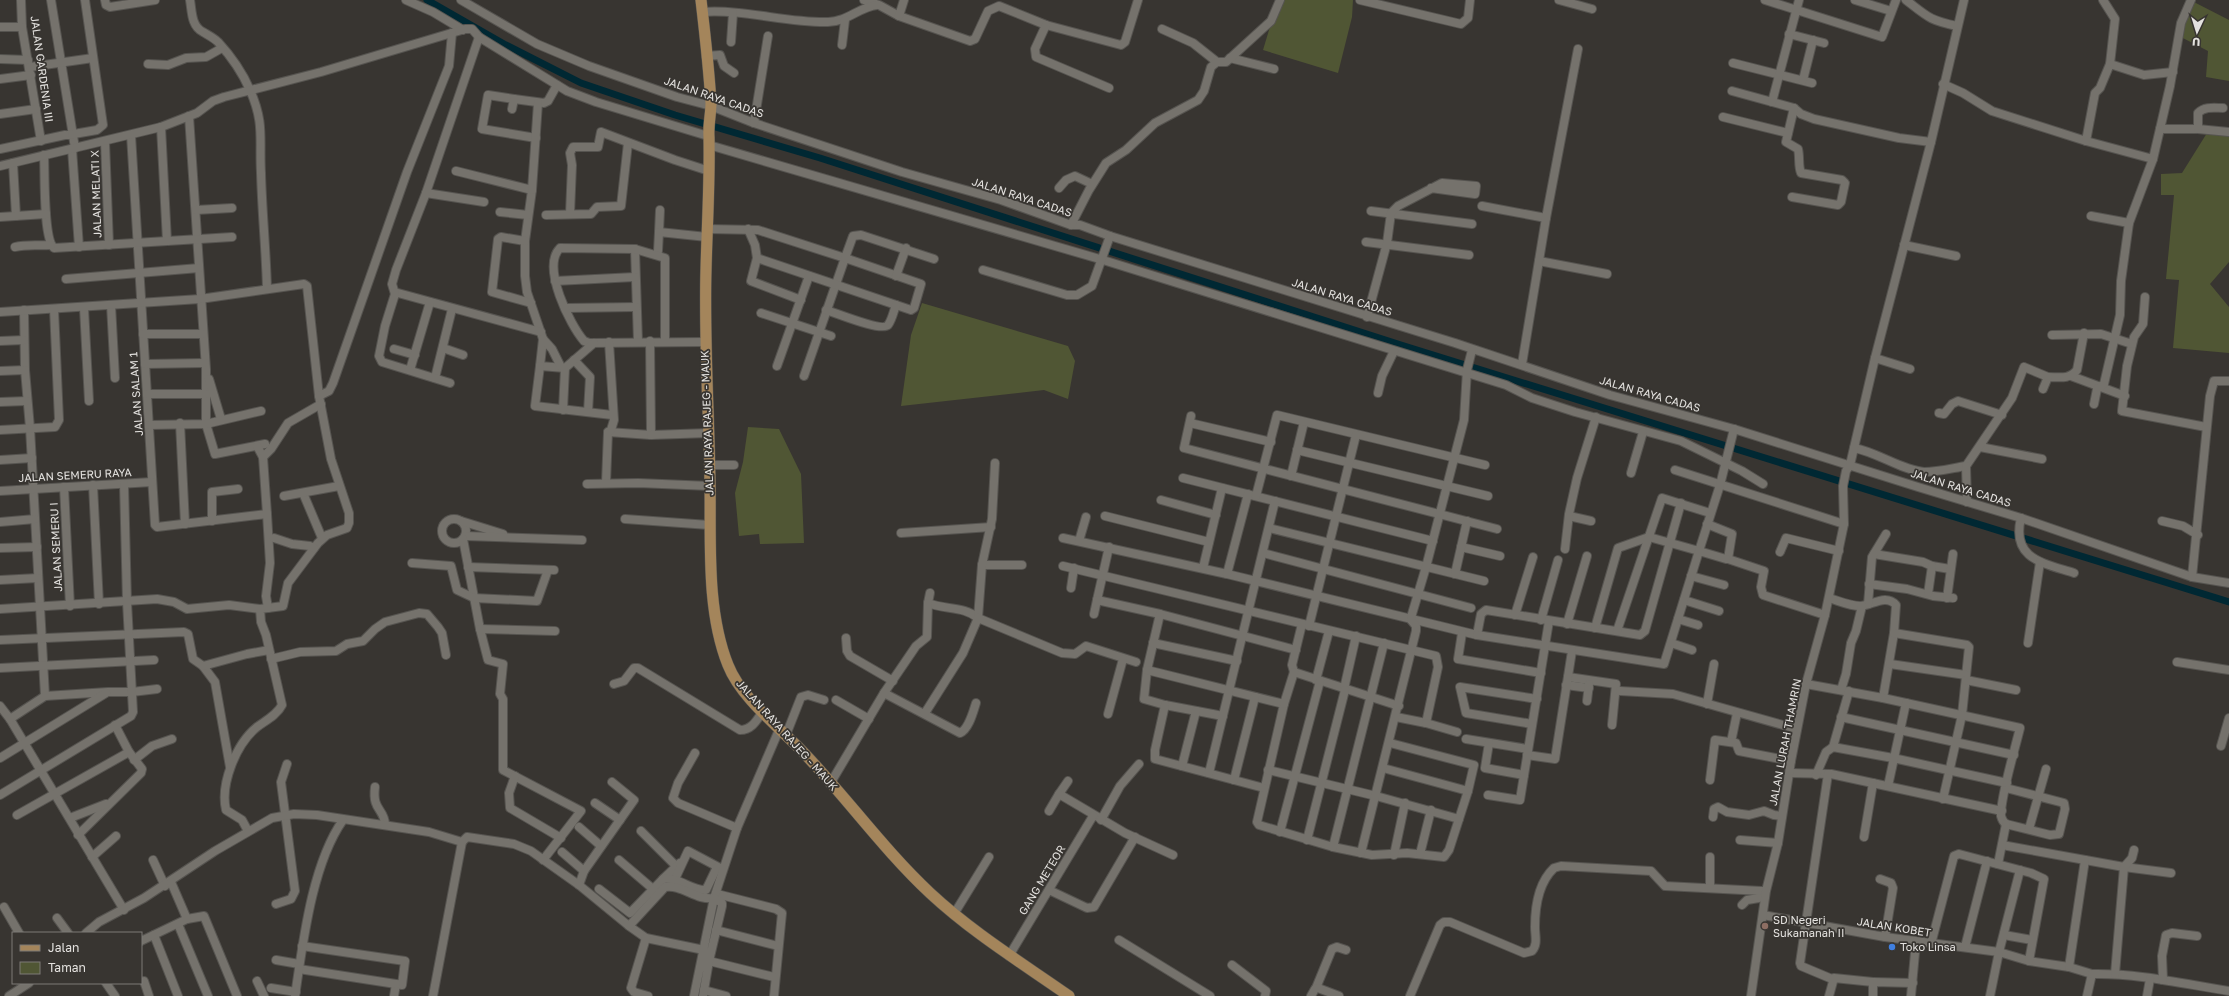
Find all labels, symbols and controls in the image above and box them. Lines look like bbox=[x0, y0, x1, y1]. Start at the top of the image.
north arrow bbox=[2177, 12, 2217, 52]
street label: JALAN GARDENIA III bbox=[29, 15, 56, 123]
text: U bbox=[2192, 36, 2201, 49]
street label: JALAN RAYA CADAS bbox=[663, 73, 766, 120]
street label: JALAN MELATI X bbox=[87, 150, 104, 238]
street label: JALAN RAYA CADAS bbox=[970, 174, 1074, 219]
street label: JALAN RAYA CADAS bbox=[1290, 275, 1394, 318]
street label: JALAN RAYA RAJEG - MAUK bbox=[697, 350, 716, 496]
street label: JALAN SALAM 1 bbox=[126, 352, 145, 436]
street label: JALAN RAYA CADAS bbox=[1598, 373, 1702, 414]
street label: JALAN SEMERU RAYA bbox=[18, 465, 133, 484]
street label: JALAN RAYA CADAS bbox=[1909, 466, 2013, 509]
street label: JALAN SEMERU I bbox=[47, 502, 64, 592]
street label: JALAN RAYA RAJEG - MAUK bbox=[734, 676, 841, 793]
street label: JALAN LURAH THAMRIN bbox=[1766, 677, 1803, 807]
street label: GANG METEOR bbox=[1016, 842, 1068, 917]
place label: SD Negeri Sukamanah II bbox=[1773, 913, 1844, 939]
street label: JALAN KOBET bbox=[1856, 914, 1932, 939]
marker: SD Negeri Sukamanah II bbox=[1760, 921, 1770, 931]
legend bbox=[12, 932, 142, 984]
text: Jalan bbox=[48, 940, 79, 955]
place label: Toko Linsa bbox=[1900, 940, 1956, 953]
marker: Toko Linsa bbox=[1887, 942, 1897, 952]
text: Taman bbox=[48, 960, 86, 975]

